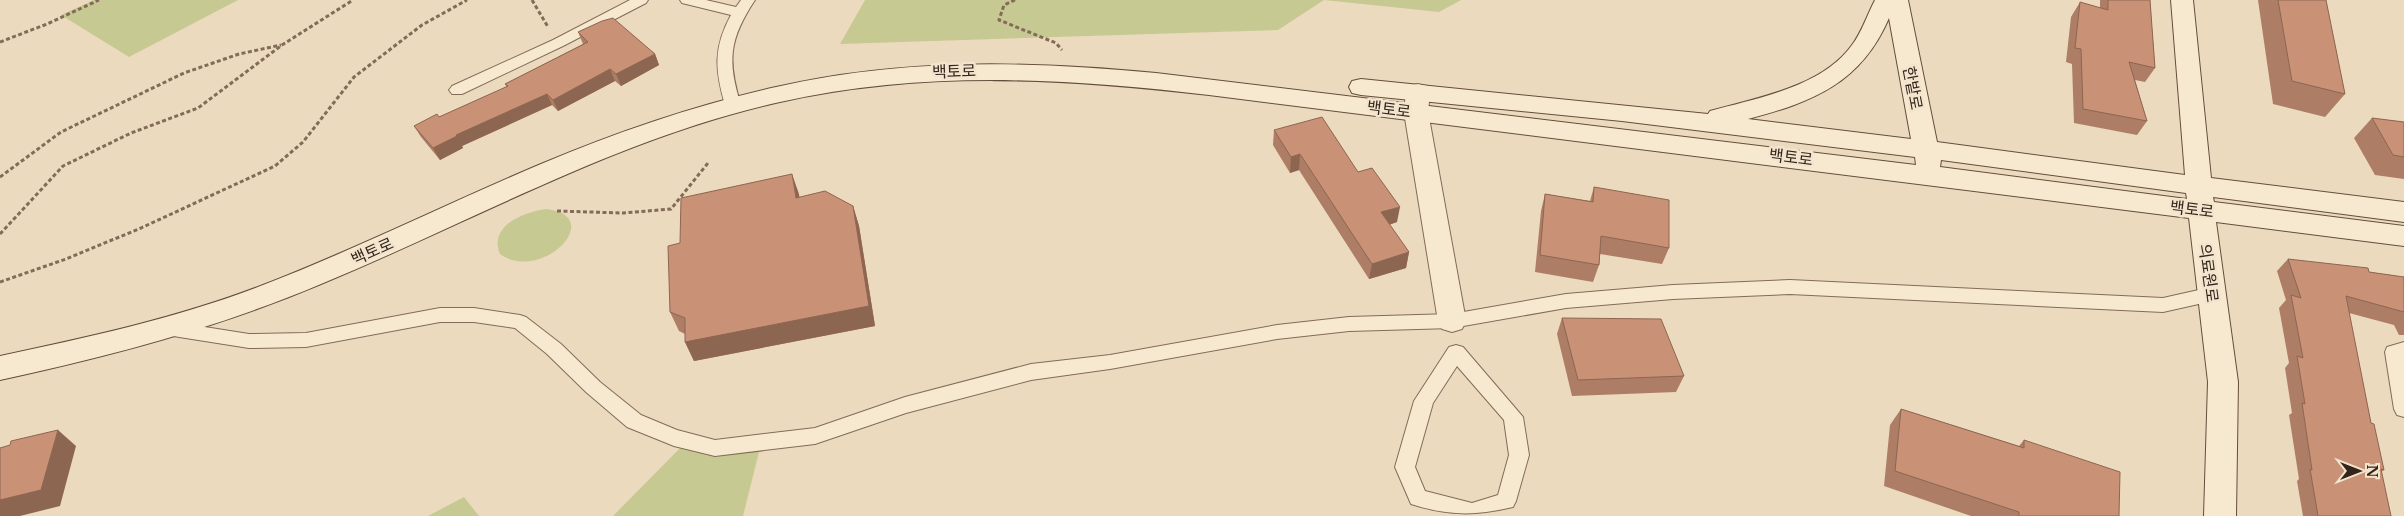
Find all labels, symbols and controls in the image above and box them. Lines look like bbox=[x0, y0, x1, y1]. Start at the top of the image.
street label: 백토로 bbox=[932, 60, 977, 82]
street label: 한밭로 bbox=[1899, 64, 1927, 112]
street label: 백토로 bbox=[1366, 96, 1412, 122]
street label: 백토로 bbox=[1768, 144, 1814, 170]
street label: 백토로 bbox=[2169, 196, 2215, 222]
street label: 백토로 bbox=[348, 233, 396, 269]
street label: 의료원로 bbox=[2195, 242, 2223, 304]
north arrow bbox=[2334, 446, 2384, 496]
text: N bbox=[2363, 464, 2381, 478]

